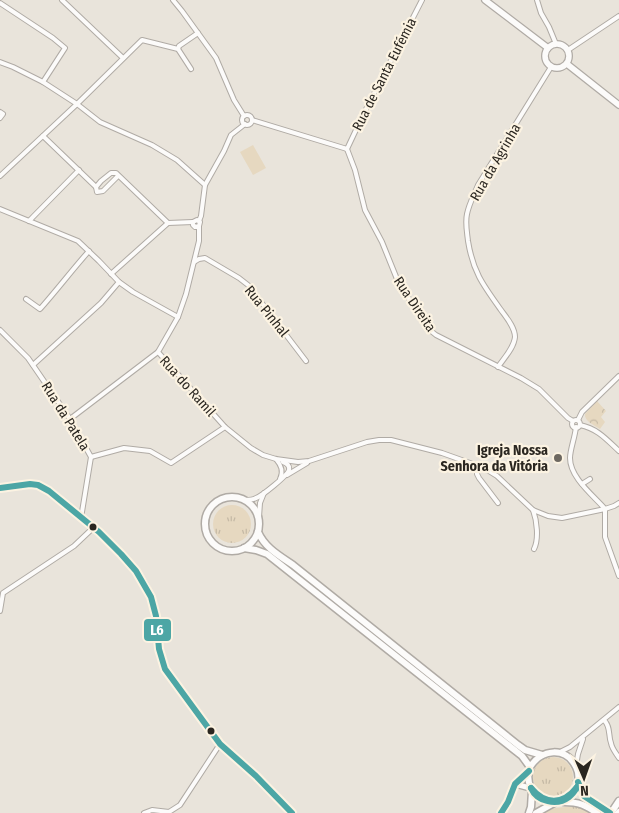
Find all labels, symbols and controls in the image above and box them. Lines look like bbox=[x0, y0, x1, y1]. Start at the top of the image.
street label: Rua de Santa Eufémia bbox=[349, 15, 420, 134]
street label: Rua da Agrinha bbox=[466, 120, 525, 204]
street label: Rua Direita bbox=[390, 273, 439, 335]
street label: Rua Pinhal bbox=[241, 282, 293, 341]
street label: Rua do Ramil bbox=[156, 353, 219, 420]
street label: Rua da Patela bbox=[38, 379, 94, 454]
place label: Igreja Nossa Senhora da Vitória bbox=[441, 442, 548, 475]
marker: Igreja Nossa Senhora da Vitória bbox=[552, 452, 564, 464]
unlabelled marker bbox=[88, 522, 98, 532]
line badge: L6 bbox=[143, 618, 172, 642]
text: L6 bbox=[150, 622, 164, 639]
unlabelled marker bbox=[206, 726, 216, 736]
north arrow bbox=[559, 753, 609, 803]
text: N bbox=[580, 782, 589, 799]

